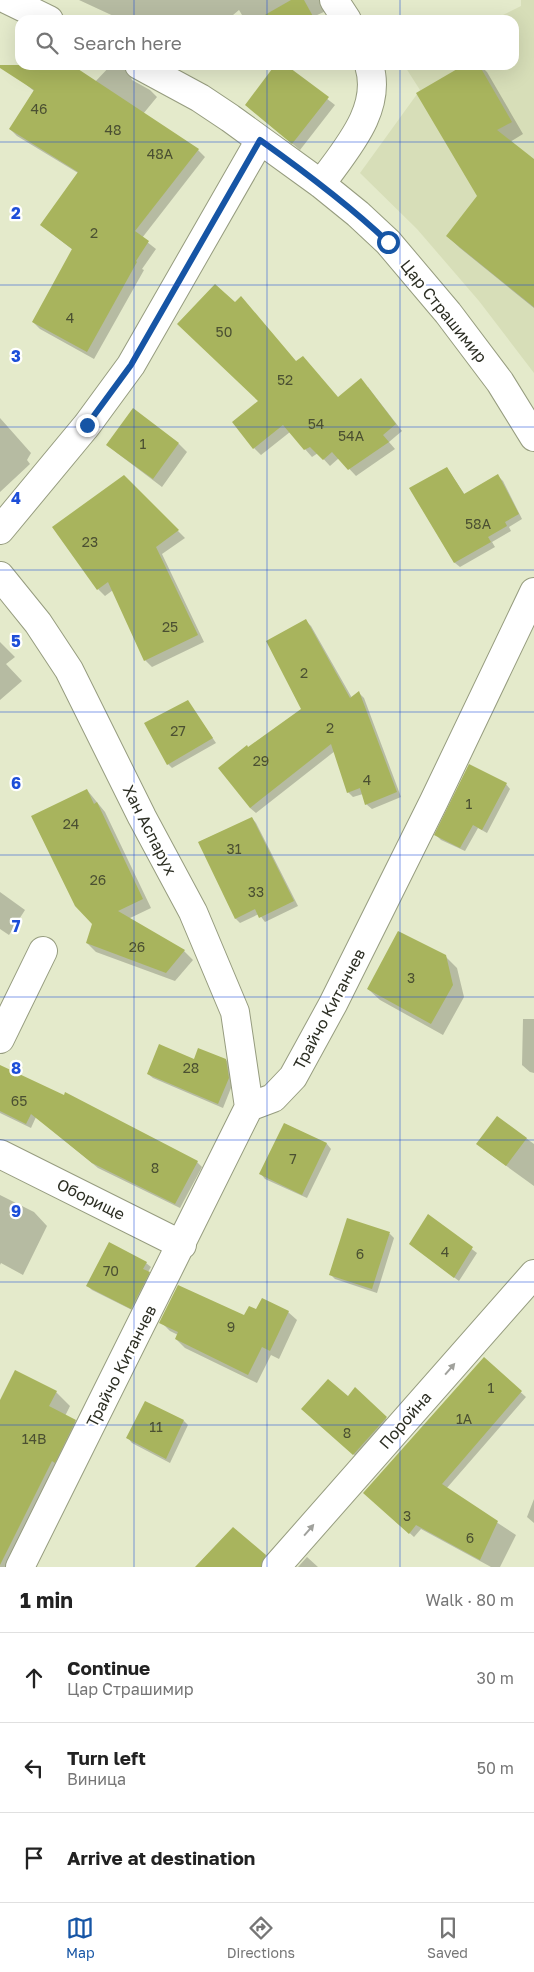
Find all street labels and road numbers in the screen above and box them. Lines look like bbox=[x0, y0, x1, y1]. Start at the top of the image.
street label: Цар Страшимир bbox=[396, 256, 492, 367]
street label: Хан Аспарух bbox=[119, 782, 181, 879]
street label: Трайчо Китанчев bbox=[289, 945, 369, 1073]
street label: Оборище bbox=[54, 1174, 128, 1224]
street label: Трайчо Китанчев bbox=[82, 1302, 160, 1430]
street label: Поройна bbox=[375, 1387, 435, 1453]

